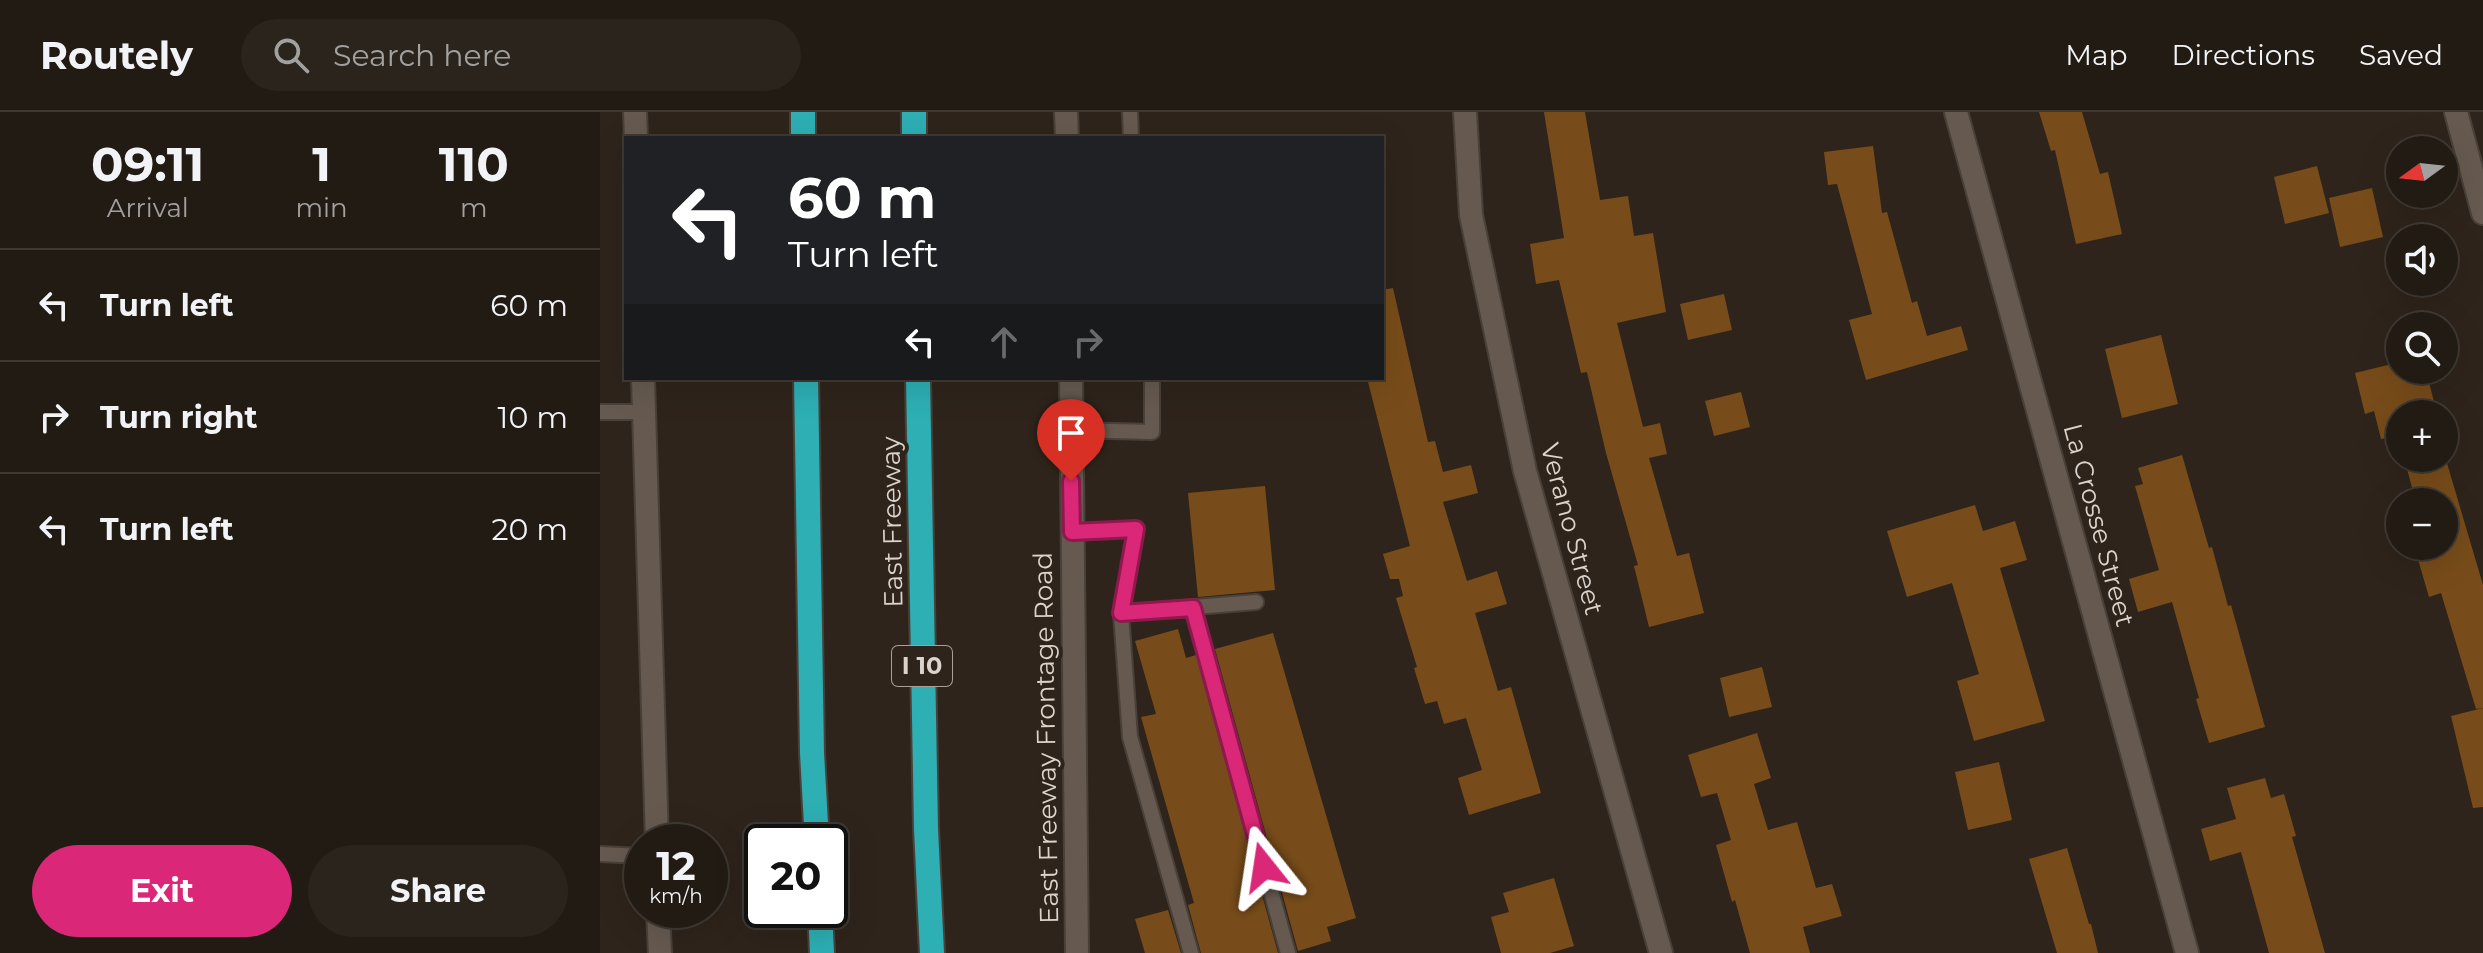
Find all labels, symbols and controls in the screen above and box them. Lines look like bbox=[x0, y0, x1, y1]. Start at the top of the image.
search box bbox=[241, 19, 801, 91]
text: Routely bbox=[40, 32, 193, 79]
icon: search bbox=[269, 33, 313, 77]
text: Search here bbox=[333, 37, 511, 74]
text: Map bbox=[2065, 38, 2127, 72]
text: Directions bbox=[2171, 38, 2315, 72]
text: Saved bbox=[2359, 38, 2443, 72]
text: 09:11 bbox=[91, 135, 204, 193]
text: 1 bbox=[312, 135, 331, 193]
text: 110 bbox=[439, 135, 509, 193]
north arrow bbox=[2386, 136, 2458, 208]
map controls bbox=[2386, 136, 2458, 560]
text: 60 m bbox=[788, 164, 936, 232]
icon: left bbox=[656, 168, 760, 272]
text: Arrival bbox=[107, 192, 189, 224]
text: min bbox=[295, 192, 348, 224]
text: m bbox=[460, 192, 488, 224]
button: sound bbox=[2386, 224, 2458, 296]
text: Turn left bbox=[788, 232, 939, 276]
icon: left bbox=[32, 283, 76, 327]
text: Turn left bbox=[100, 287, 233, 324]
text: 60 m bbox=[490, 287, 568, 324]
button: search bbox=[2386, 312, 2458, 384]
icon: left bbox=[898, 320, 942, 364]
icon: ahead bbox=[982, 320, 1026, 364]
icon: right bbox=[1066, 320, 1110, 364]
icon: right bbox=[32, 395, 76, 439]
text: Turn right bbox=[100, 399, 257, 436]
text: 10 m bbox=[498, 399, 568, 436]
pin bbox=[1037, 399, 1105, 481]
button: + bbox=[2386, 400, 2458, 472]
icon: arrive bbox=[1049, 411, 1093, 455]
street label: La Crosse Street bbox=[2057, 420, 2141, 630]
street label: East Freeway bbox=[874, 435, 909, 608]
street label: Verano Street bbox=[1534, 440, 1610, 618]
button: − bbox=[2386, 488, 2458, 560]
icon: left bbox=[32, 507, 76, 551]
text: Turn left bbox=[100, 511, 233, 548]
text: 20 m bbox=[491, 511, 568, 548]
street label: East Freeway Frontage Road bbox=[1027, 552, 1065, 924]
road number: I 10 bbox=[892, 646, 952, 686]
speed limit sign: 20 bbox=[744, 824, 848, 928]
position arrow bbox=[1222, 825, 1306, 909]
text: 12 bbox=[656, 841, 696, 890]
button: Exit bbox=[32, 845, 292, 937]
button: Share bbox=[308, 845, 568, 937]
text: km/h bbox=[649, 884, 703, 908]

